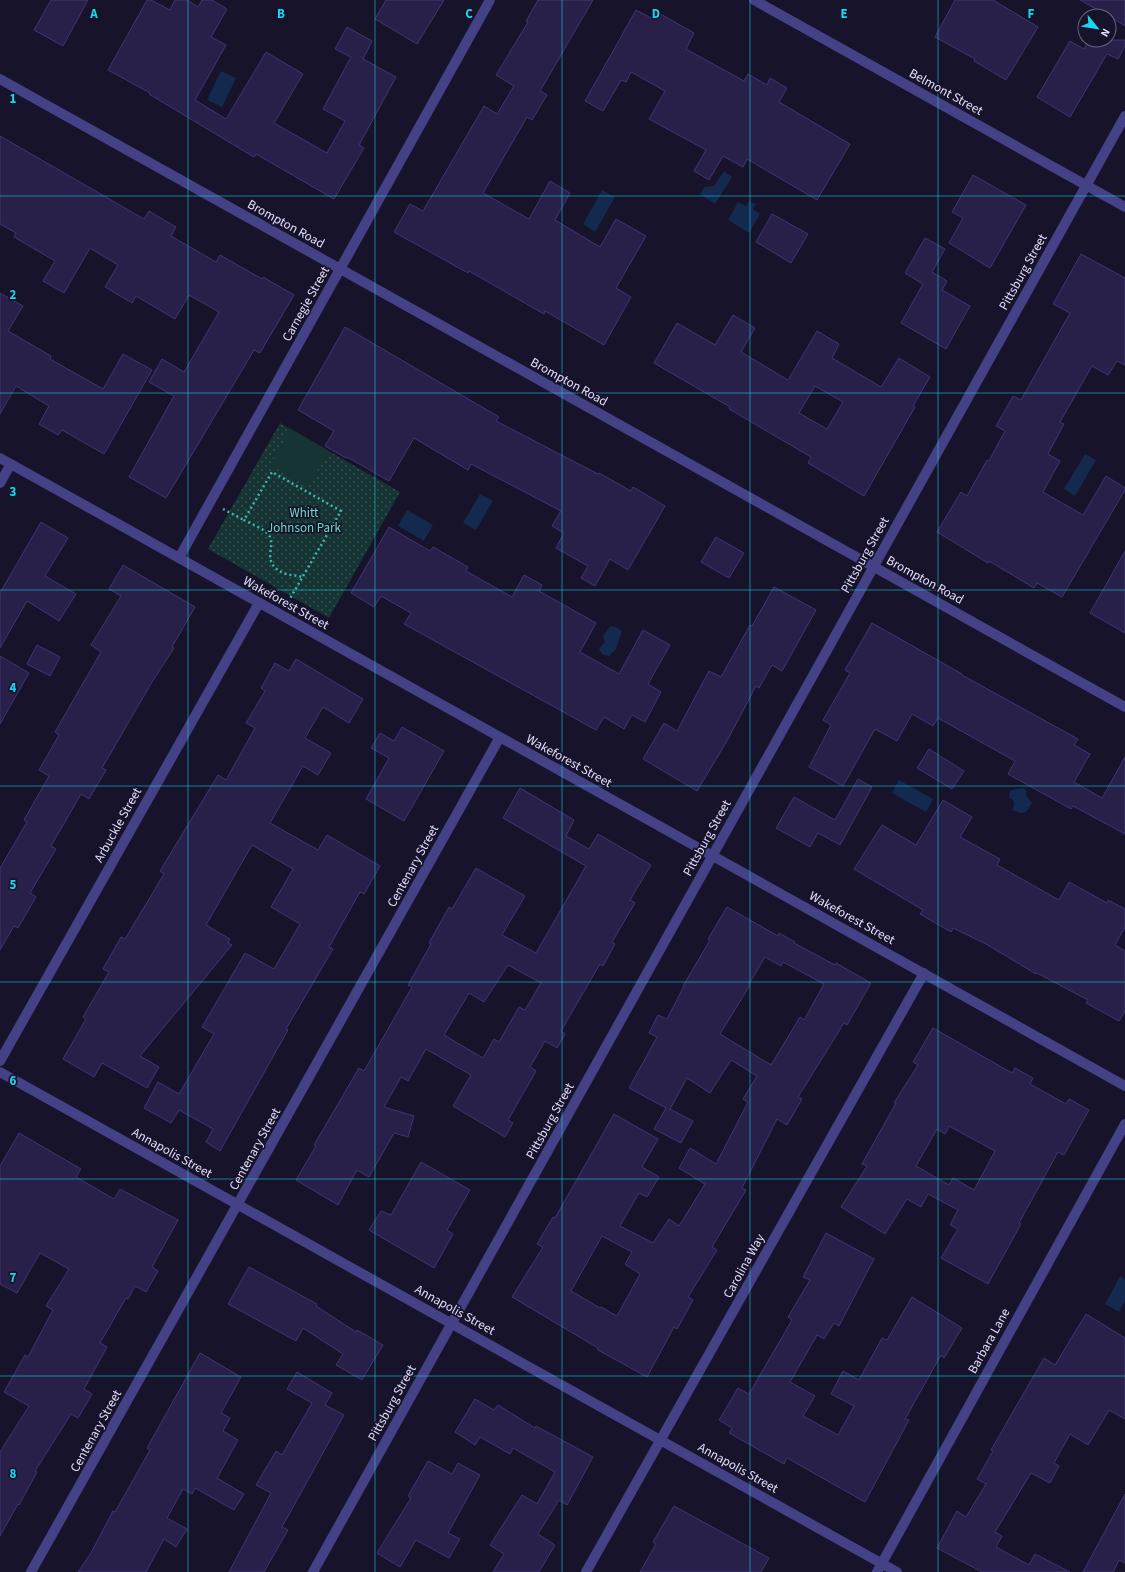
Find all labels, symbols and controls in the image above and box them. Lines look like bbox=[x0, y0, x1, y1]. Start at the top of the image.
text: A bbox=[89, 5, 98, 23]
text: B bbox=[277, 5, 285, 23]
text: C bbox=[465, 5, 473, 23]
text: D bbox=[652, 5, 660, 23]
text: E bbox=[840, 5, 848, 23]
text: F bbox=[1028, 5, 1035, 23]
north arrow bbox=[1077, 8, 1117, 48]
text: N bbox=[1097, 26, 1114, 40]
street label: Belmont Street bbox=[906, 64, 987, 120]
text: 1 bbox=[10, 90, 17, 108]
street label: Brompton Road bbox=[244, 195, 328, 253]
street label: Pittsburg Street bbox=[995, 230, 1052, 313]
street label: Carnegie Street bbox=[278, 263, 334, 345]
text: 2 bbox=[10, 286, 17, 304]
street label: Brompton Road bbox=[527, 353, 611, 411]
text: 3 bbox=[10, 483, 17, 501]
park label: Whitt Johnson Park bbox=[267, 504, 342, 537]
street label: Pittsburg Street bbox=[837, 513, 894, 596]
street label: Brompton Road bbox=[883, 551, 967, 609]
street label: Wakeforest Street bbox=[240, 572, 333, 634]
text: 4 bbox=[10, 679, 17, 697]
street label: Wakeforest Street bbox=[523, 730, 616, 792]
street label: Arbuckle Street bbox=[90, 784, 146, 866]
street label: Pittsburg Street bbox=[679, 796, 736, 879]
street label: Centenary Street bbox=[383, 821, 443, 910]
text: 5 bbox=[10, 876, 17, 894]
street label: Wakeforest Street bbox=[806, 887, 899, 949]
text: 6 bbox=[10, 1072, 17, 1090]
street label: Pittsburg Street bbox=[522, 1079, 579, 1162]
street label: Centenary Street bbox=[225, 1104, 285, 1193]
street label: Annapolis Street bbox=[129, 1123, 216, 1183]
street label: Carolina Way bbox=[719, 1231, 769, 1301]
text: 7 bbox=[10, 1269, 17, 1287]
street label: Annapolis Street bbox=[412, 1280, 499, 1340]
street label: Barbara Lane bbox=[964, 1305, 1014, 1377]
street label: Pittsburg Street bbox=[364, 1361, 421, 1444]
street label: Centenary Street bbox=[66, 1386, 126, 1475]
street label: Annapolis Street bbox=[695, 1438, 782, 1498]
text: 8 bbox=[10, 1465, 17, 1483]

